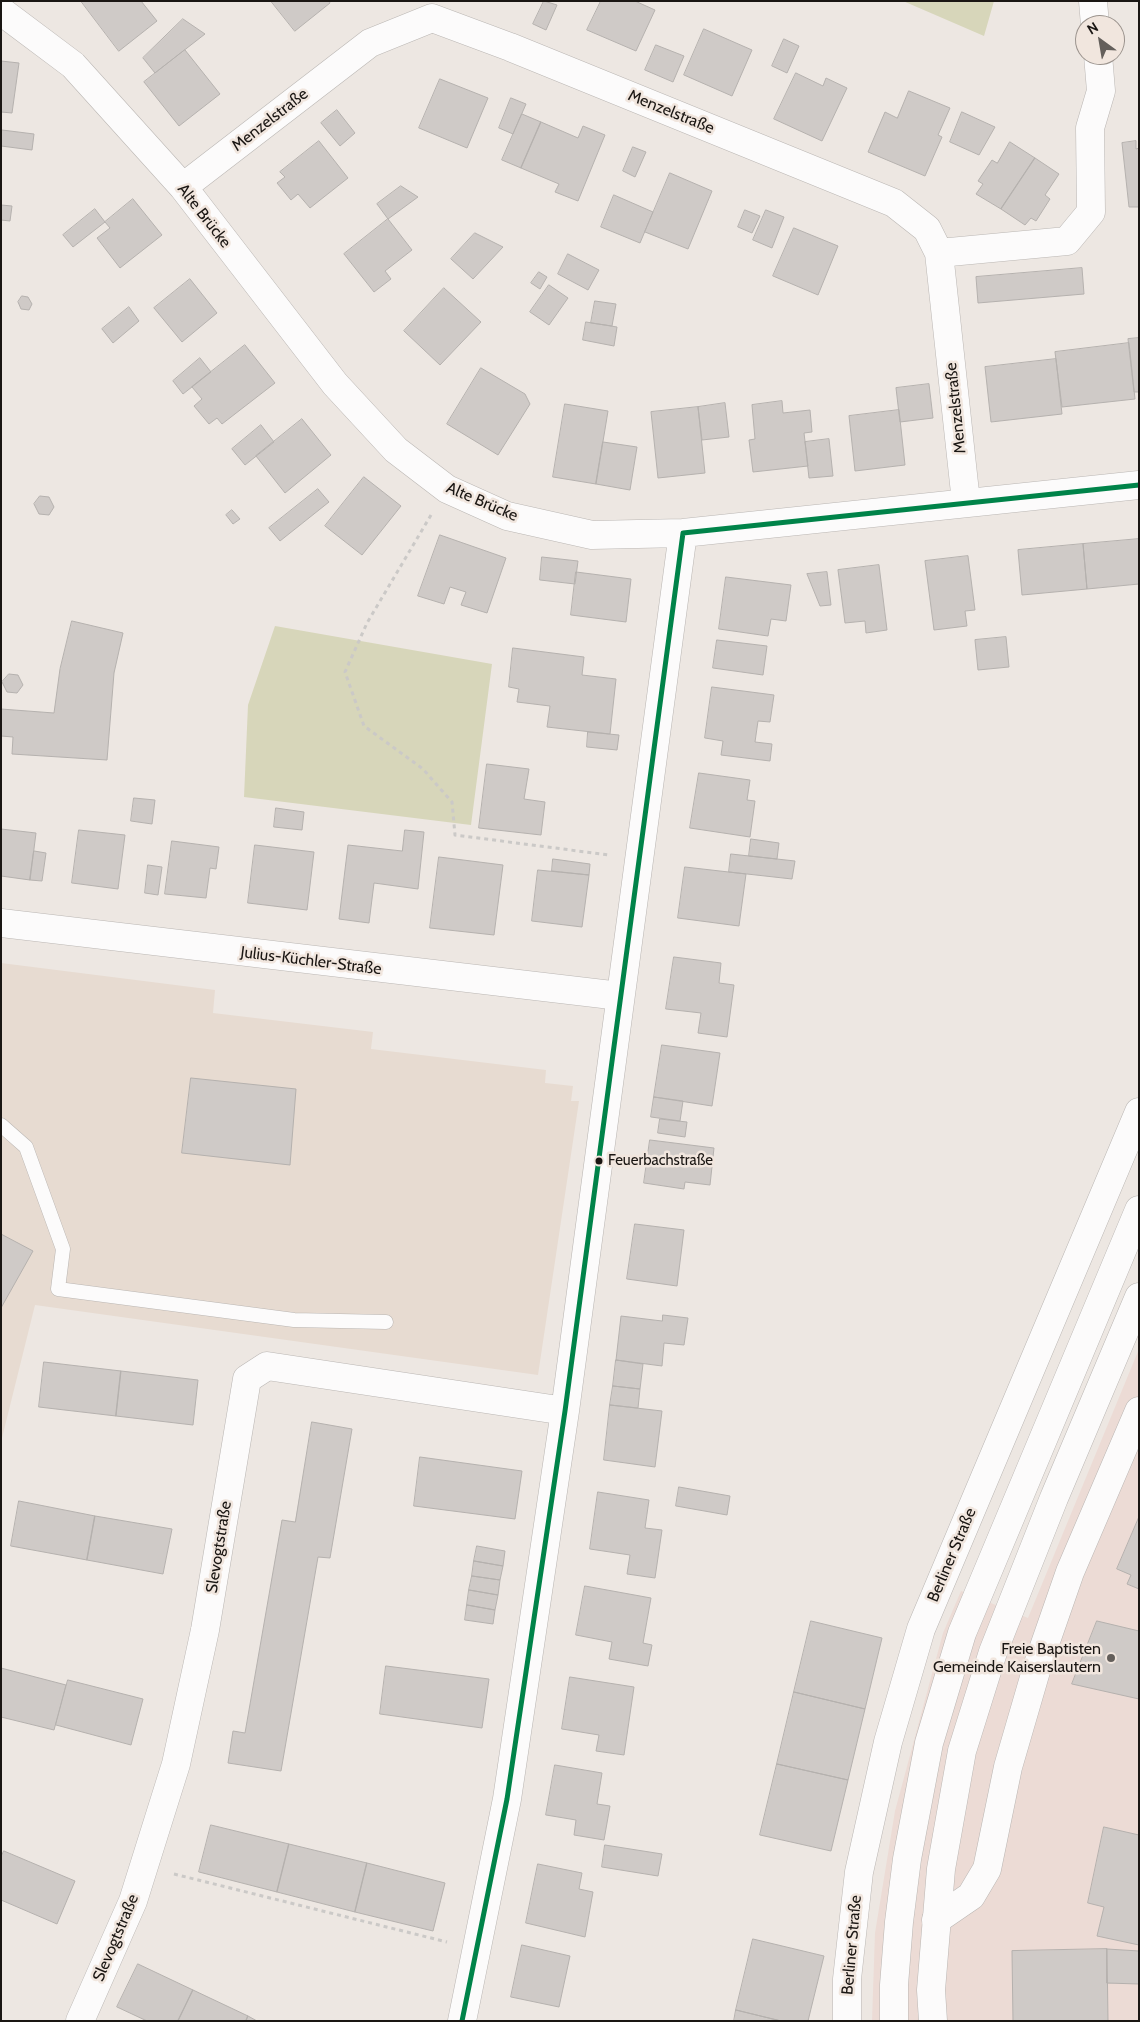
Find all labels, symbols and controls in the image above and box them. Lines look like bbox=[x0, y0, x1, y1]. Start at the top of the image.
north arrow bbox=[1075, 15, 1125, 65]
text: N bbox=[1084, 18, 1102, 38]
street label: Menzelstraße bbox=[228, 84, 312, 156]
street label: Menzelstraße bbox=[625, 86, 717, 138]
street label: Alte Brücke bbox=[173, 180, 235, 252]
street label: Menzelstraße bbox=[942, 362, 970, 454]
street label: Alte Brücke bbox=[443, 478, 521, 526]
street label: Julius-Küchler-Straße bbox=[239, 943, 383, 979]
place label: Feuerbachstraße bbox=[608, 1152, 713, 1170]
marker: Feuerbachstraße bbox=[594, 1156, 604, 1166]
street label: Slevogtstraße bbox=[202, 1500, 236, 1594]
street label: Berliner Straße bbox=[924, 1505, 980, 1605]
place label: Freie Baptisten Gemeinde Kaiserslautern bbox=[933, 1639, 1101, 1677]
marker: Freie Baptisten Gemeinde Kaiserslautern bbox=[1105, 1652, 1117, 1664]
street label: Slevogtstraße bbox=[89, 1891, 143, 1985]
street label: Berliner Straße bbox=[838, 1894, 866, 1996]

